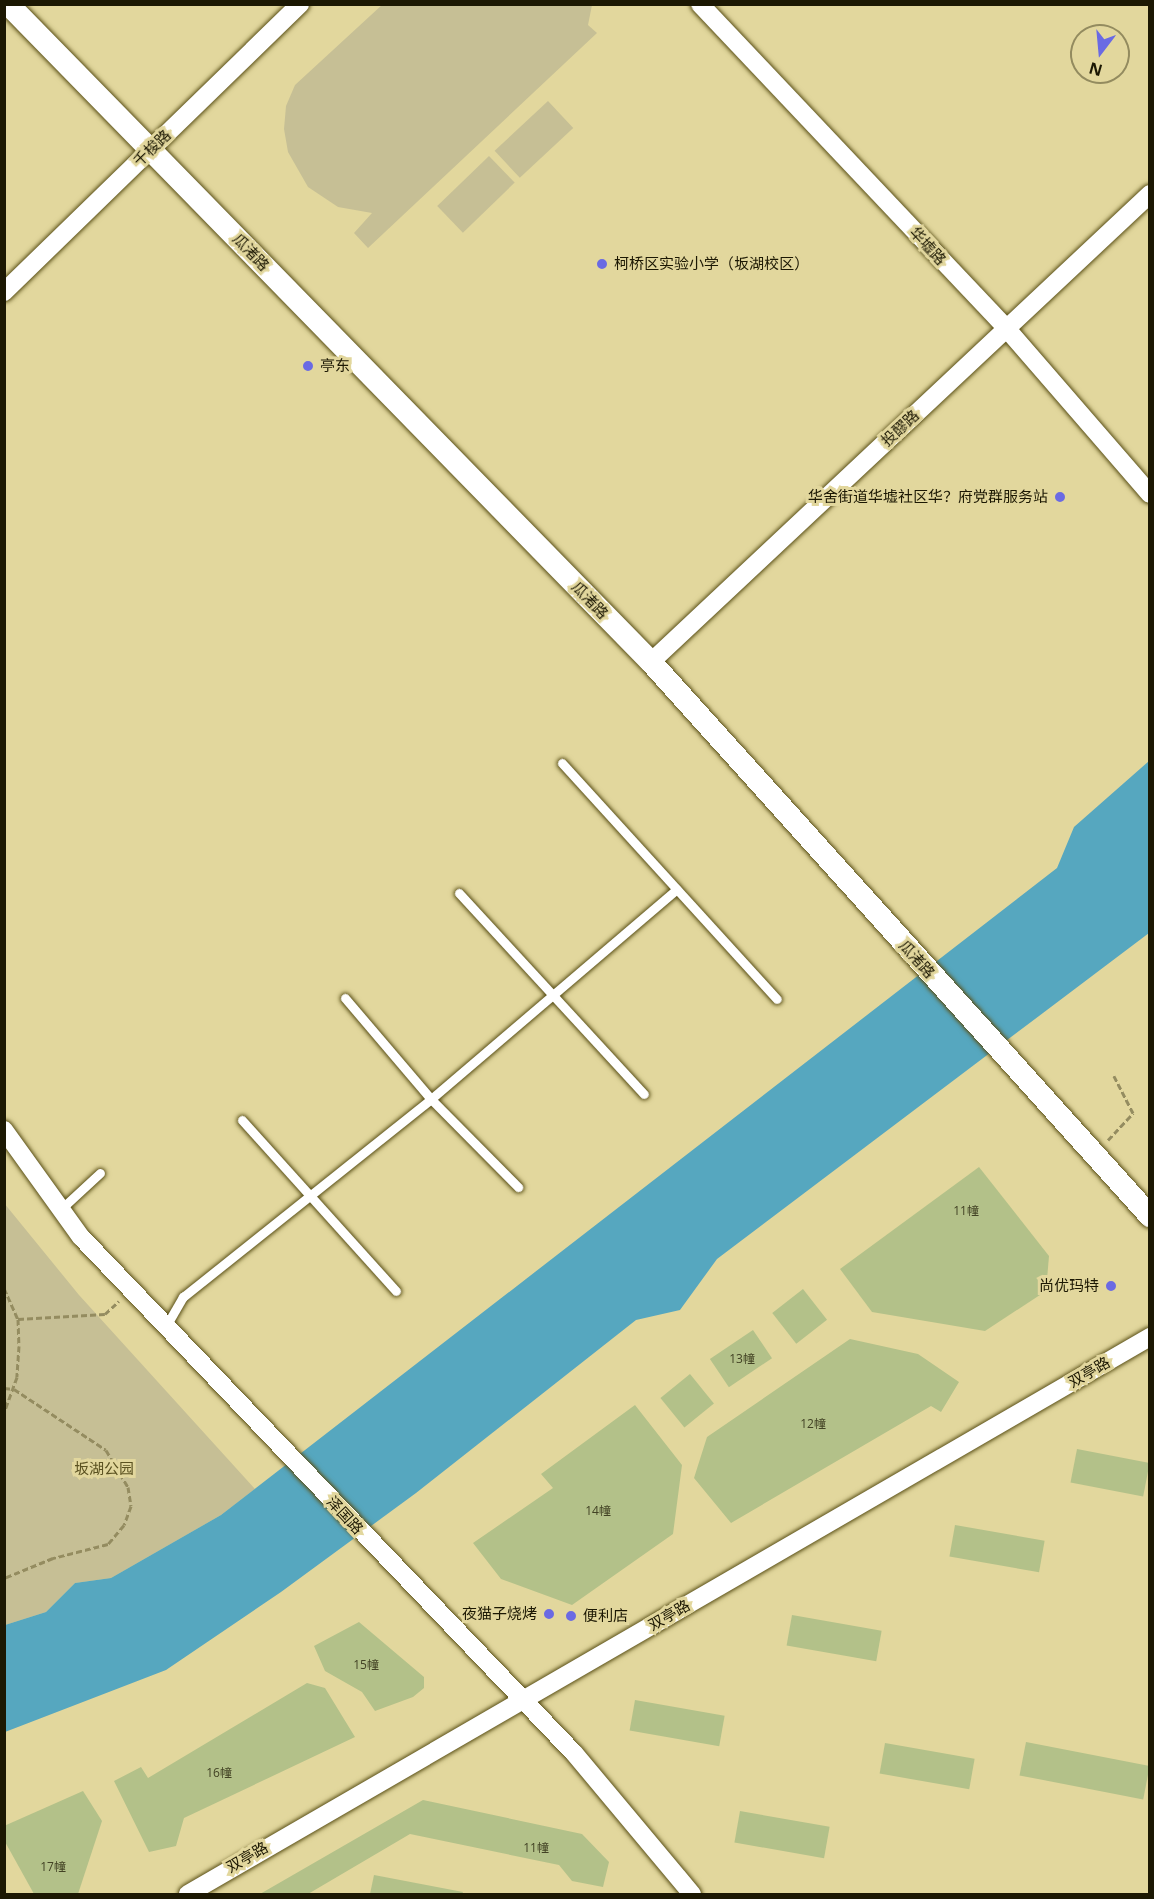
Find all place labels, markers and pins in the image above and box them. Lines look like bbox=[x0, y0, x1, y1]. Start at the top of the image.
place label: 柯桥区实验小学（坂湖校区） bbox=[614, 255, 809, 273]
marker: 柯桥区实验小学（坂湖校区） bbox=[595, 257, 609, 271]
place label: 亭东 bbox=[320, 357, 350, 375]
marker: 亭东 bbox=[301, 359, 315, 373]
place label: 华舍街道华墟社区华？府党群服务站 bbox=[808, 488, 1048, 506]
marker: 华舍街道华墟社区华？府党群服务站 bbox=[1053, 490, 1067, 504]
place label: 尚优玛特 bbox=[1039, 1277, 1099, 1295]
marker: 尚优玛特 bbox=[1104, 1279, 1118, 1293]
place label: 夜猫子烧烤 bbox=[462, 1605, 537, 1623]
marker: 夜猫子烧烤 bbox=[542, 1607, 556, 1621]
place label: 便利店 bbox=[583, 1607, 628, 1625]
marker: 便利店 bbox=[564, 1609, 578, 1623]

